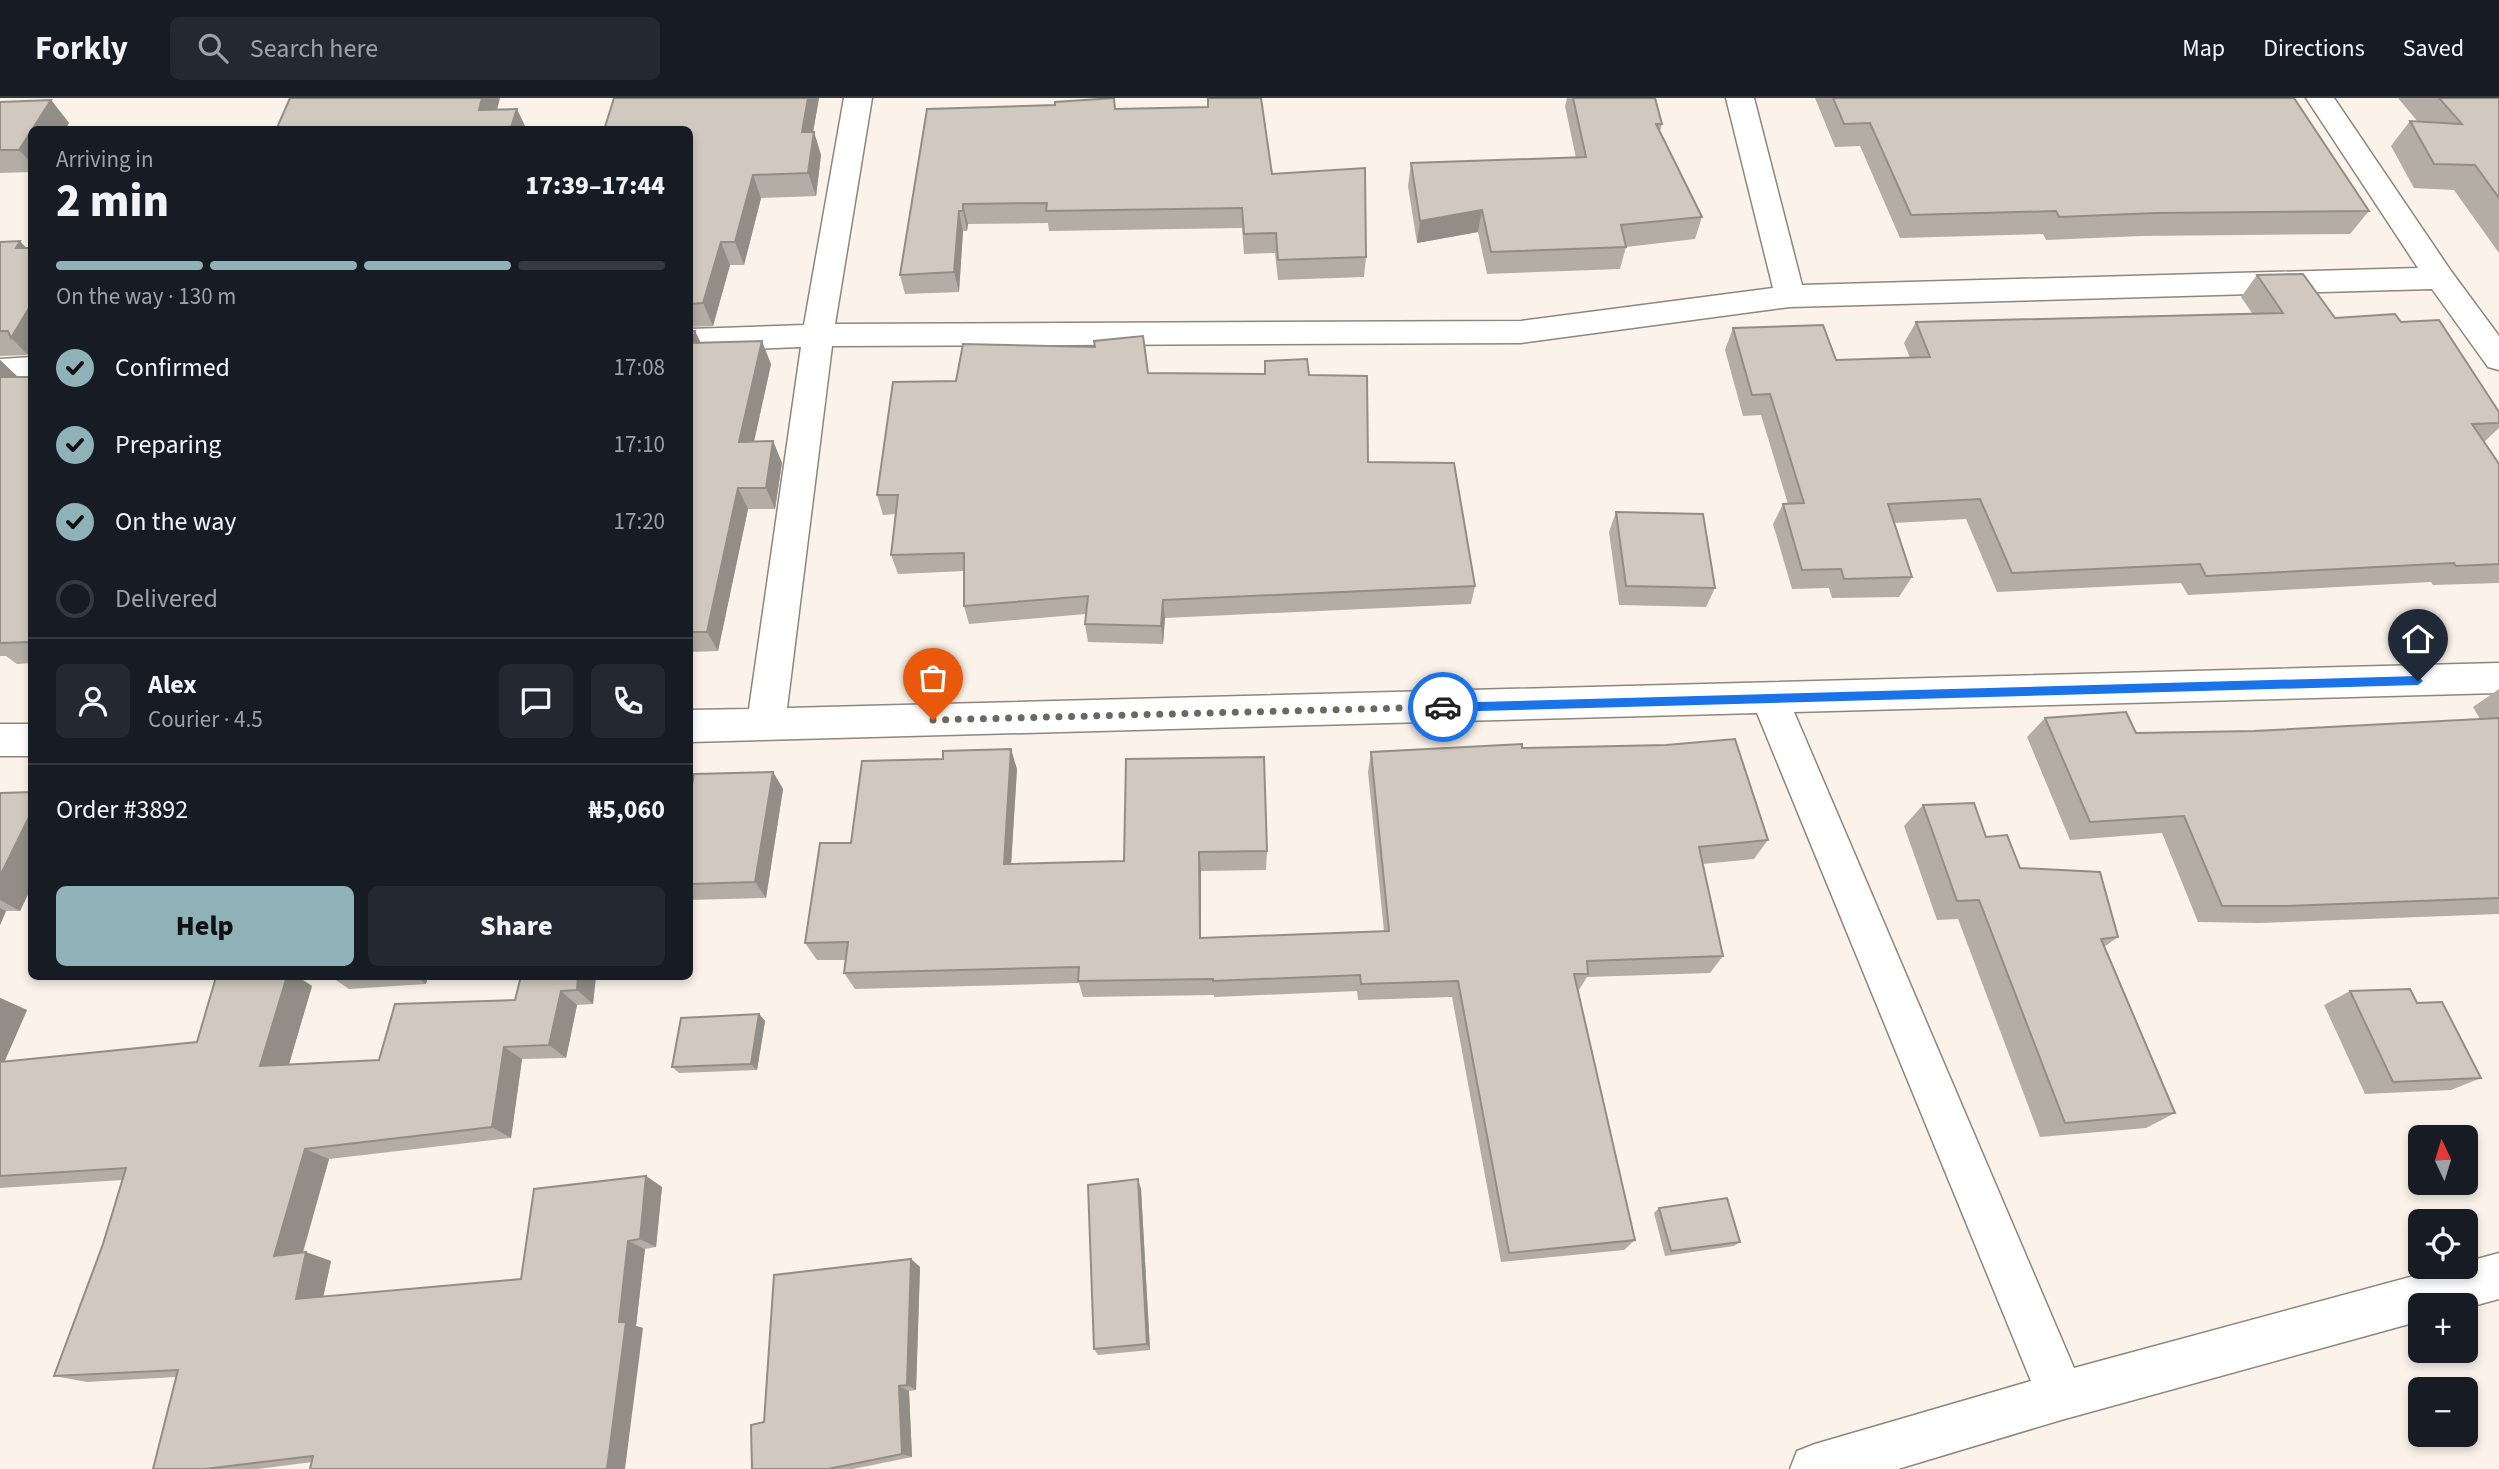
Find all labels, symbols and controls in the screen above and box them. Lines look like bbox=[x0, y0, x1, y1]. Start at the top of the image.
search box bbox=[170, 17, 660, 80]
text: Forkly bbox=[35, 25, 128, 72]
icon: search bbox=[194, 29, 232, 67]
text: Search here bbox=[250, 30, 378, 67]
text: Map bbox=[2182, 31, 2225, 66]
text: Directions bbox=[2263, 31, 2365, 66]
text: Saved bbox=[2403, 31, 2464, 66]
text: Arriving in bbox=[56, 143, 154, 176]
text: 17:39–17:44 bbox=[525, 167, 665, 204]
text: 2 min bbox=[56, 169, 169, 234]
text: On the way · 130 m bbox=[56, 280, 236, 313]
icon: check bbox=[56, 349, 94, 387]
text: Confirmed bbox=[115, 349, 230, 386]
text: 17:08 bbox=[614, 351, 665, 384]
icon: check bbox=[56, 426, 94, 464]
text: Preparing bbox=[115, 426, 221, 463]
text: 17:10 bbox=[614, 428, 665, 461]
icon: check bbox=[56, 503, 94, 541]
text: On the way bbox=[115, 503, 236, 540]
text: 17:20 bbox=[614, 505, 665, 538]
text: Delivered bbox=[115, 580, 218, 617]
pin bbox=[2388, 609, 2448, 681]
icon: home bbox=[2399, 620, 2437, 658]
pin bbox=[903, 648, 963, 720]
icon: bag bbox=[914, 659, 952, 697]
button: person bbox=[56, 664, 130, 738]
button: chat bbox=[499, 664, 573, 738]
button: phone bbox=[591, 664, 665, 738]
text: Alex bbox=[148, 666, 197, 703]
courier bbox=[1408, 672, 1478, 742]
icon: car bbox=[1424, 688, 1462, 726]
text: Courier · 4.5 bbox=[148, 703, 263, 736]
text: Order #3892 bbox=[56, 791, 188, 828]
text: ₦5,060 bbox=[589, 791, 665, 828]
button: Help bbox=[56, 886, 354, 966]
button: Share bbox=[368, 886, 665, 966]
north arrow bbox=[2408, 1125, 2478, 1195]
map controls bbox=[2408, 1125, 2478, 1447]
button: locate bbox=[2408, 1209, 2478, 1279]
button: + bbox=[2408, 1293, 2478, 1363]
button: − bbox=[2408, 1377, 2478, 1447]

